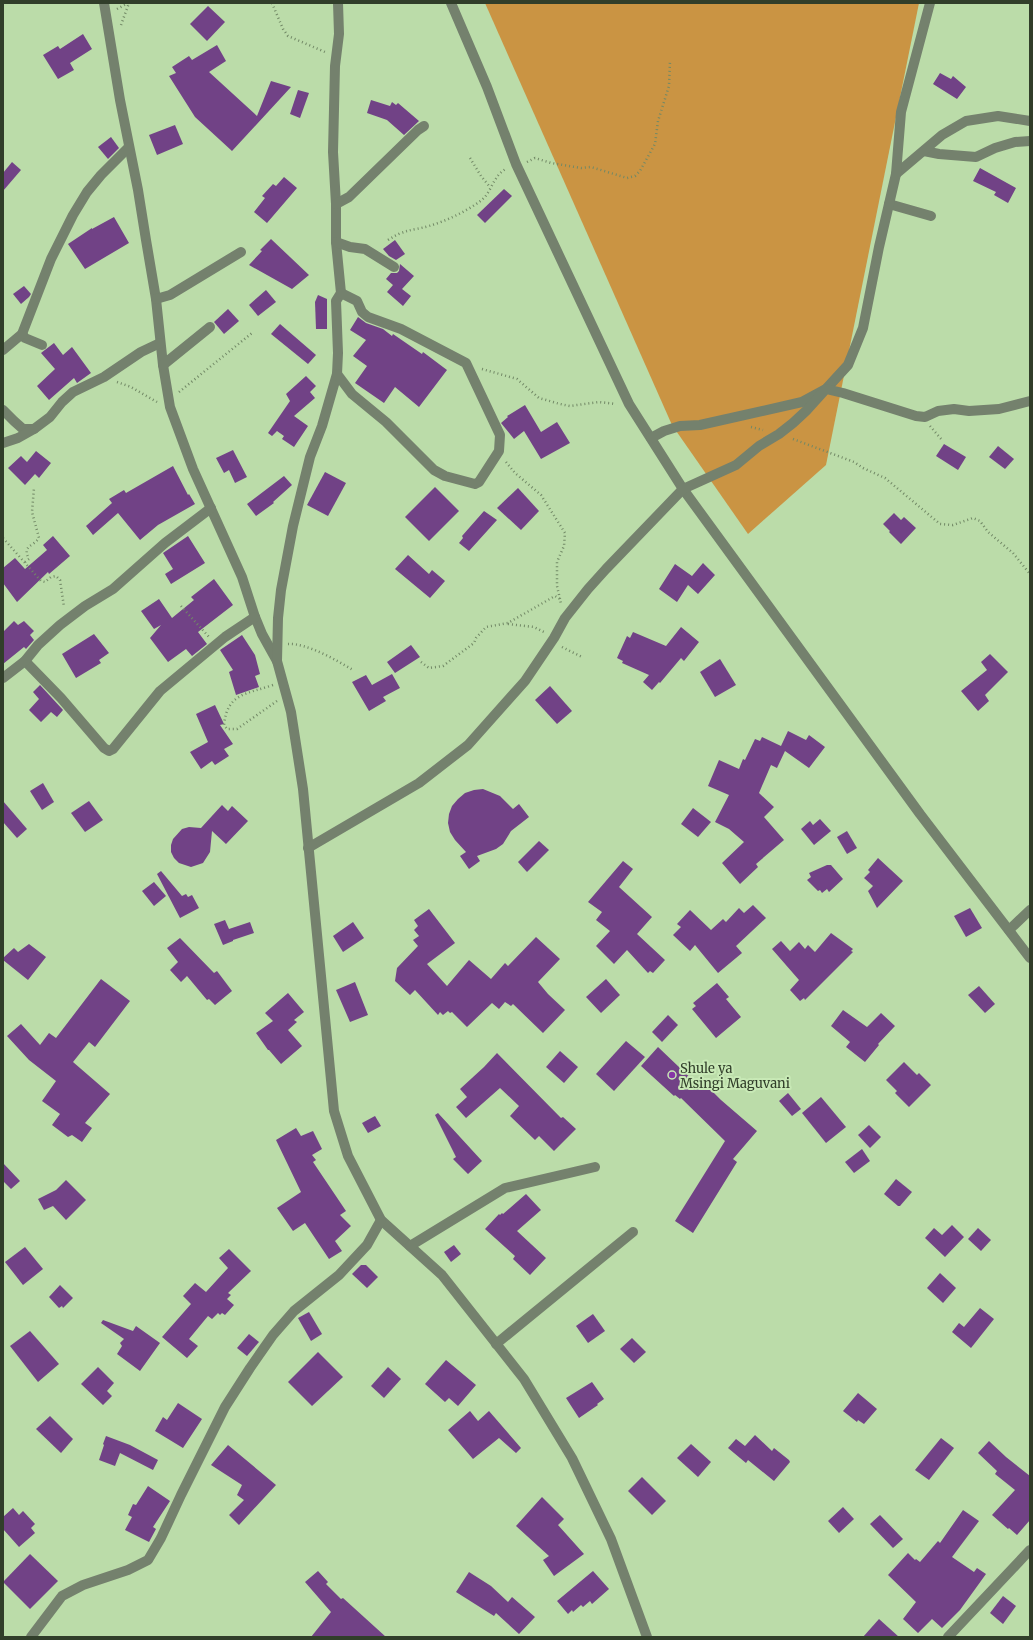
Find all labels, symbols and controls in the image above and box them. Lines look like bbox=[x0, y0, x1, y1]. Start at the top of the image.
place label: Shule ya Msingi Maguvani bbox=[680, 1060, 790, 1092]
marker: Shule ya Msingi Maguvani bbox=[667, 1070, 677, 1080]

